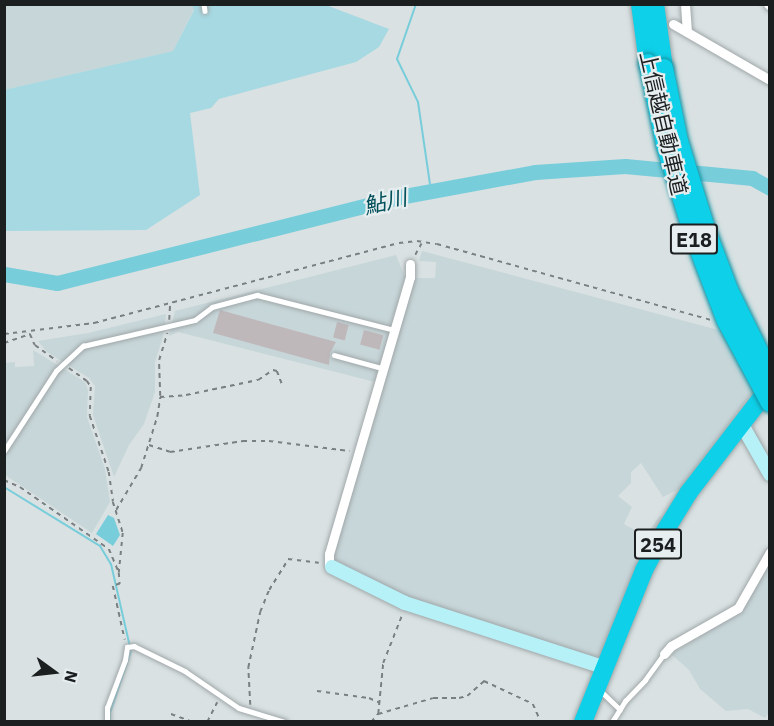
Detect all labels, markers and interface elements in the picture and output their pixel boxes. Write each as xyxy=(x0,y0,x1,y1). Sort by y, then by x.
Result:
street label: 上信越自動車道 xyxy=(635,49,693,197)
water label: 鮎川 xyxy=(361,183,409,219)
road number: E18 xyxy=(668,222,720,256)
road number: 254 xyxy=(634,527,682,561)
north arrow xyxy=(24,642,84,702)
text: N xyxy=(60,668,83,685)

